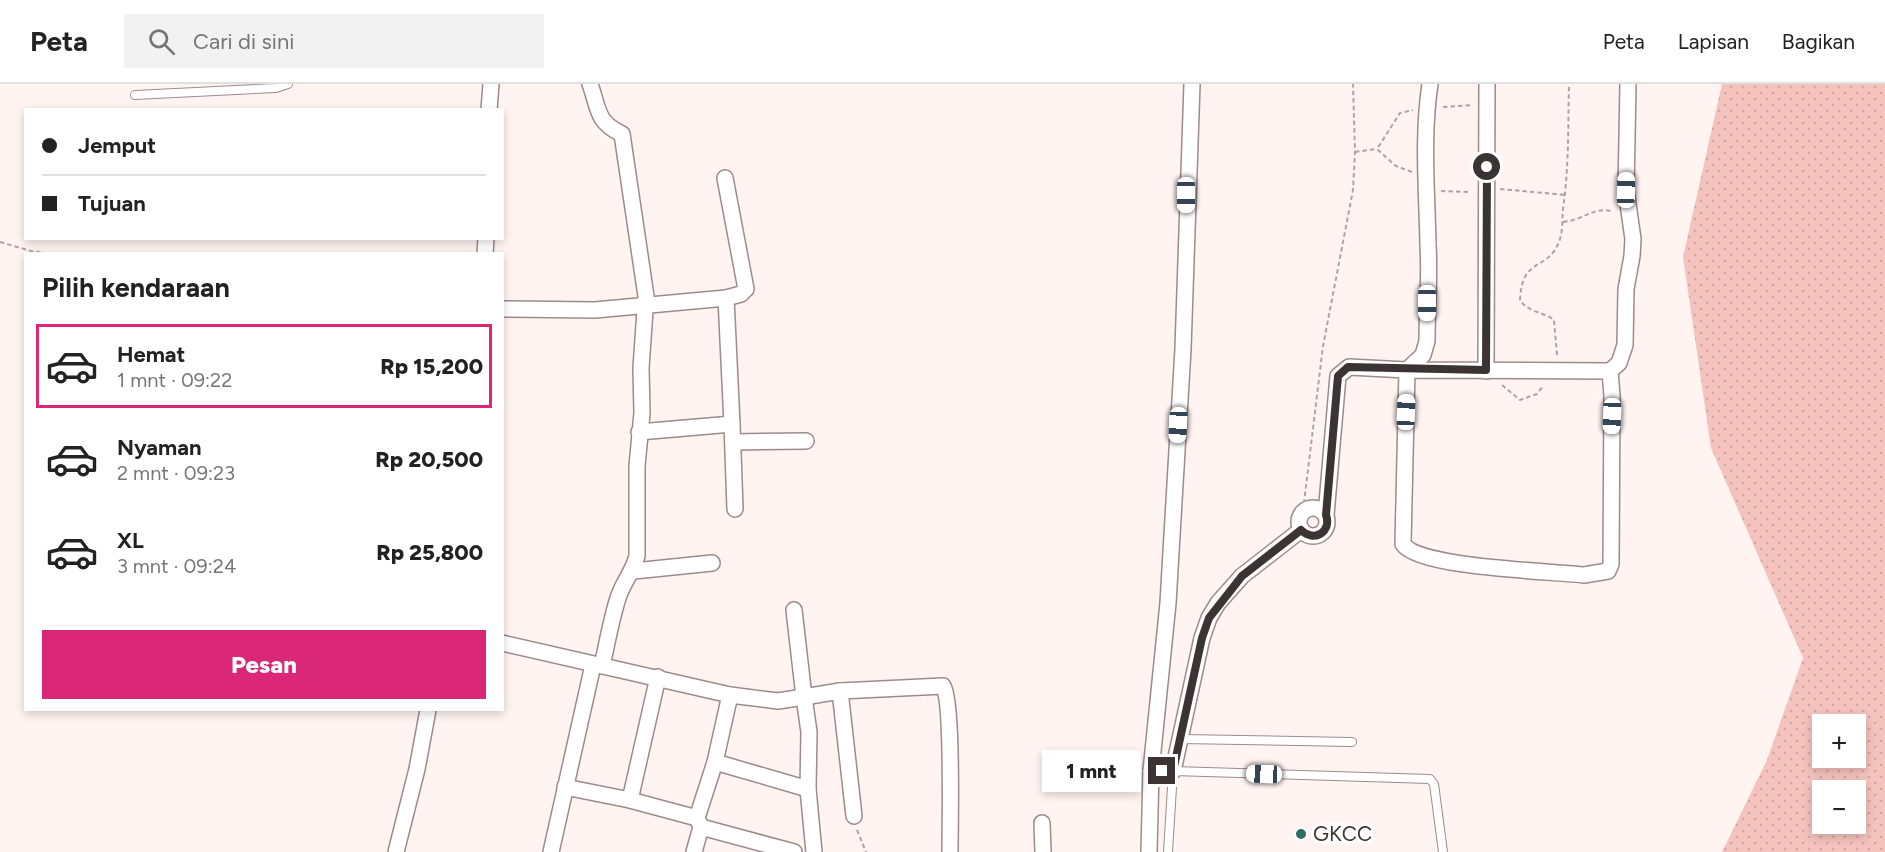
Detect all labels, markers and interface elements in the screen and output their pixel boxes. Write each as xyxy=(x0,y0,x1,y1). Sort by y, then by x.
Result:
search box xyxy=(124,14,544,68)
text: Peta xyxy=(30,24,88,58)
icon: search xyxy=(145,25,178,58)
text: Cari di sini xyxy=(193,28,294,55)
text: Peta xyxy=(1603,29,1645,54)
text: Lapisan xyxy=(1678,29,1749,54)
text: Bagikan xyxy=(1782,29,1855,54)
text: Jemput xyxy=(78,132,156,159)
route start xyxy=(1473,153,1500,180)
car xyxy=(1617,172,1635,208)
car xyxy=(1177,177,1195,213)
text: Tujuan xyxy=(78,190,146,217)
text: Pilih kendaraan xyxy=(42,271,230,304)
car xyxy=(1418,285,1436,321)
icon: car xyxy=(45,339,99,393)
text: Hemat xyxy=(117,341,185,368)
text: Rp 15,200 xyxy=(380,353,483,380)
text: 1 mnt · 09:22 xyxy=(117,368,232,392)
car xyxy=(1396,394,1416,430)
car xyxy=(1602,398,1622,434)
car xyxy=(1168,407,1188,443)
icon: car xyxy=(45,432,99,486)
text: Nyaman xyxy=(117,434,201,461)
text: Rp 20,500 xyxy=(375,446,483,473)
text: 2 mnt · 09:23 xyxy=(117,461,235,485)
icon: car xyxy=(45,525,99,579)
text: XL xyxy=(117,527,144,554)
text: Rp 25,800 xyxy=(376,539,483,566)
text: 3 mnt · 09:24 xyxy=(117,554,236,578)
button: Pesan xyxy=(42,630,486,699)
map controls xyxy=(1812,714,1866,834)
button: + xyxy=(1812,714,1866,768)
callout: 1 mnt xyxy=(1042,750,1141,792)
route end xyxy=(1148,757,1175,784)
text: 1 mnt xyxy=(1066,759,1117,783)
car xyxy=(1246,764,1282,784)
button: − xyxy=(1812,780,1866,834)
place label: GKCC xyxy=(1313,821,1372,846)
marker: GKCC xyxy=(1294,827,1308,841)

